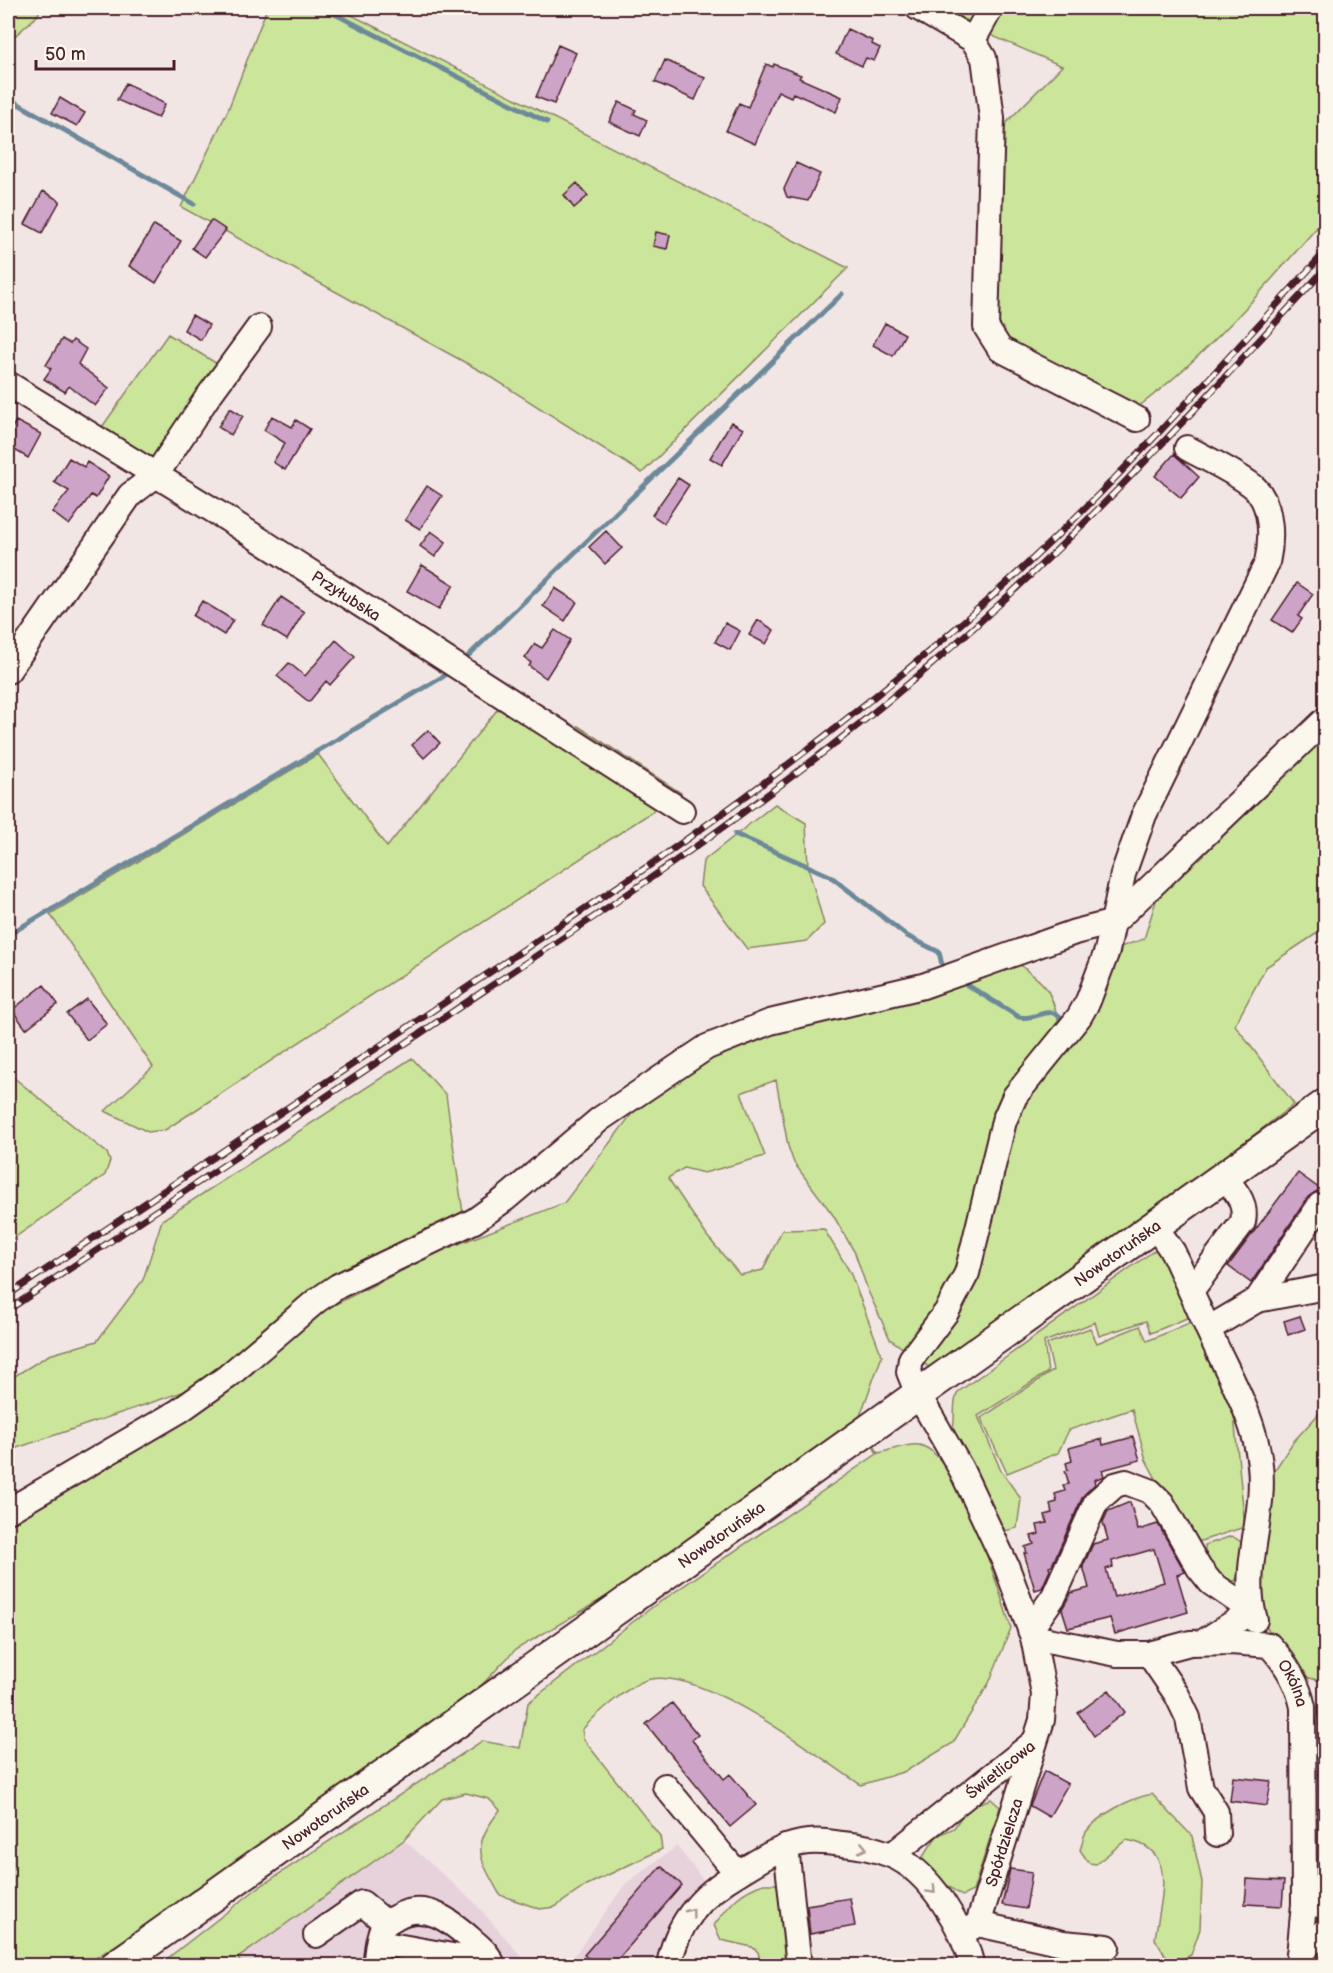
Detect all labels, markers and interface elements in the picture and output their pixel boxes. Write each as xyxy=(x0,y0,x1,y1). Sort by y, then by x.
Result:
scale bar xyxy=(36,33,174,71)
text: 50 m xyxy=(45,44,86,65)
street label: Przyłubska xyxy=(307,567,384,626)
street label: Nowotoruńska xyxy=(1071,1217,1165,1291)
street label: Nowotoruńska xyxy=(675,1498,769,1573)
street label: Okólna xyxy=(1273,1656,1311,1709)
street label: Świetlicowa xyxy=(961,1737,1039,1804)
street label: Nowotoruńska xyxy=(279,1780,373,1855)
street label: Spółdzielcza xyxy=(982,1796,1028,1889)
one-way arrow xyxy=(858,1840,868,1853)
one-way arrow xyxy=(925,1883,936,1893)
one-way arrow xyxy=(684,1908,695,1919)

